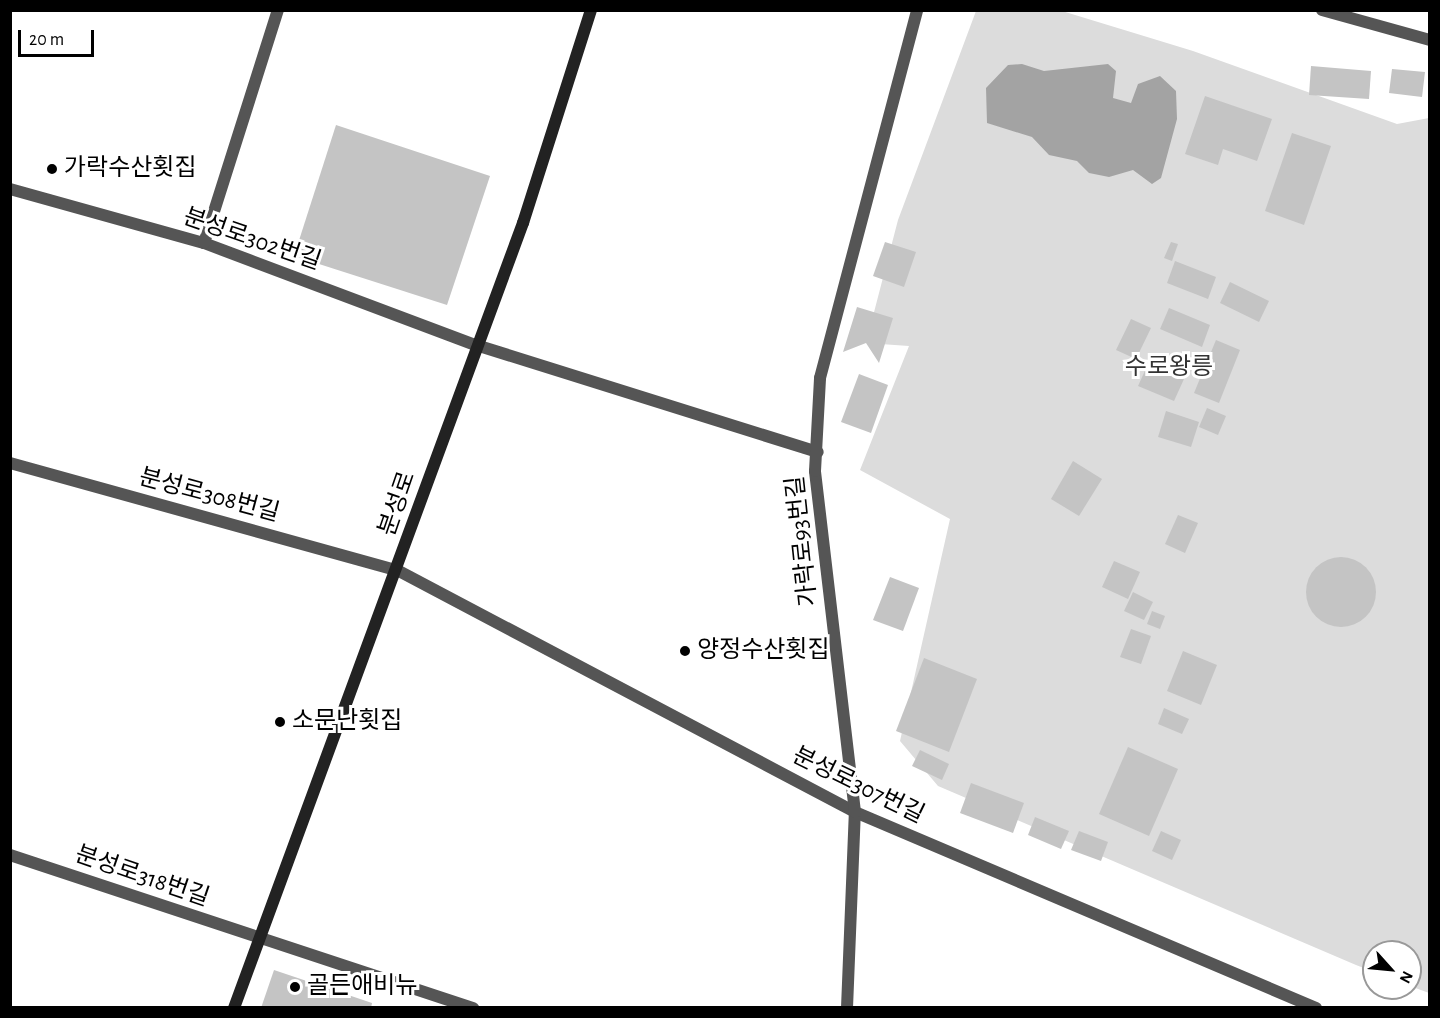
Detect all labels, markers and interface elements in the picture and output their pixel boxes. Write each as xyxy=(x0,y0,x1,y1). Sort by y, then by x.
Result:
scale bar xyxy=(21,18,98,56)
text: 20 m xyxy=(29,31,64,49)
place label: 가락수산횟집 xyxy=(64,155,196,183)
marker: 가락수산횟집 xyxy=(45,162,59,176)
street label: 분성로302번길 xyxy=(179,203,325,277)
park label: 수로왕릉 xyxy=(1125,354,1213,382)
street label: 분성로308번길 xyxy=(136,463,282,529)
street label: 분성로 xyxy=(374,468,422,540)
street label: 가락로93번길 xyxy=(782,474,824,608)
place label: 양정수산횟집 xyxy=(697,637,829,665)
marker: 양정수산횟집 xyxy=(678,644,692,658)
place label: 소문난횟집 xyxy=(292,708,402,736)
marker: 소문난횟집 xyxy=(273,715,287,729)
street label: 분성로307번길 xyxy=(787,742,929,830)
street label: 분성로318번길 xyxy=(71,841,213,913)
north arrow xyxy=(1362,940,1422,1000)
text: N xyxy=(1397,969,1416,986)
place label: 골든애비뉴 xyxy=(307,973,417,1001)
marker: 골든애비뉴 xyxy=(288,980,302,994)

